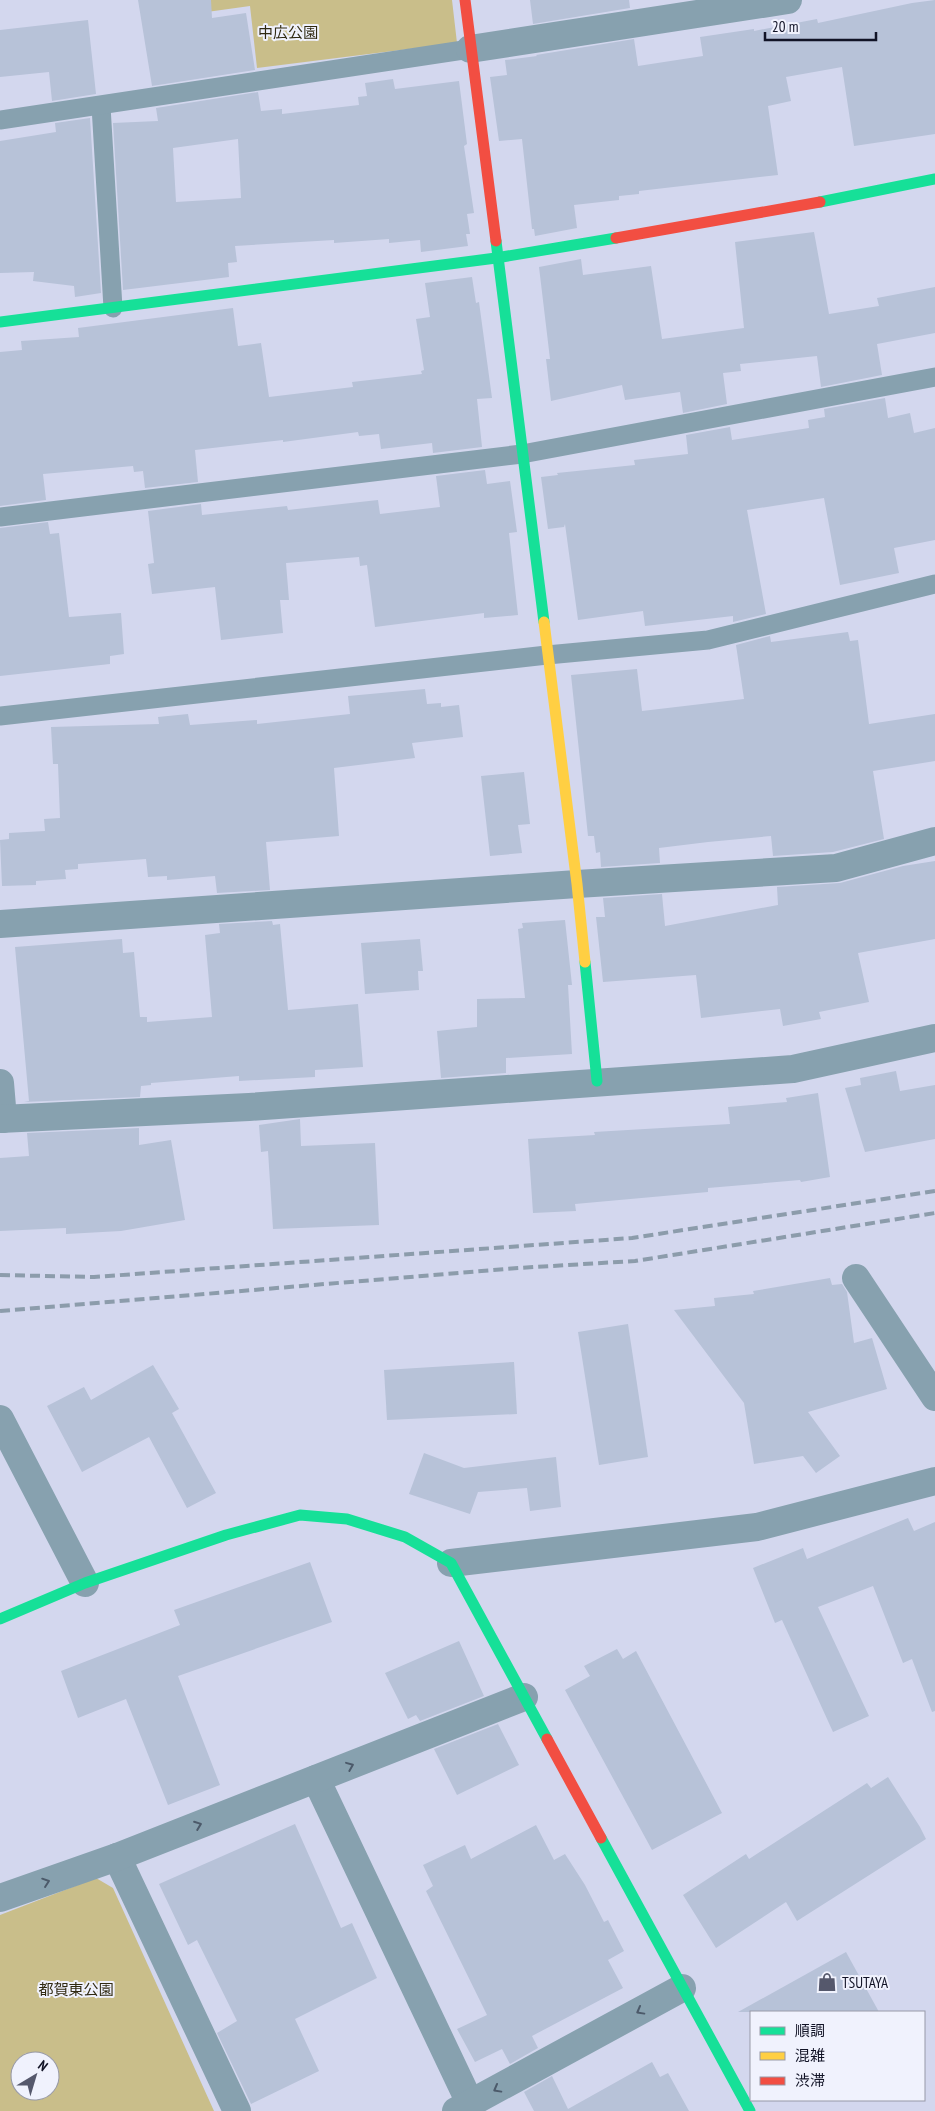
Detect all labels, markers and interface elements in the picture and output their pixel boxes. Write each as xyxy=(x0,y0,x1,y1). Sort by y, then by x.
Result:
scale bar xyxy=(765,10,876,42)
text: 20 m xyxy=(772,17,798,36)
park label: 中広公園 xyxy=(258,23,318,42)
one-way arrow xyxy=(345,1762,353,1772)
one-way arrow xyxy=(193,1821,202,1832)
one-way arrow xyxy=(41,1878,50,1888)
shop icon: TSUTAYA xyxy=(816,1971,838,1993)
place label: TSUTAYA xyxy=(842,1973,889,1992)
park label: 都賀東公園 xyxy=(38,1980,114,1999)
one-way arrow xyxy=(636,2005,645,2015)
legend xyxy=(750,2011,925,2101)
text: 順調 xyxy=(795,2021,825,2040)
text: 混雑 xyxy=(795,2046,825,2065)
north arrow xyxy=(10,2051,60,2101)
text: N xyxy=(34,2056,52,2075)
text: 渋滞 xyxy=(795,2071,825,2090)
one-way arrow xyxy=(493,2083,502,2093)

